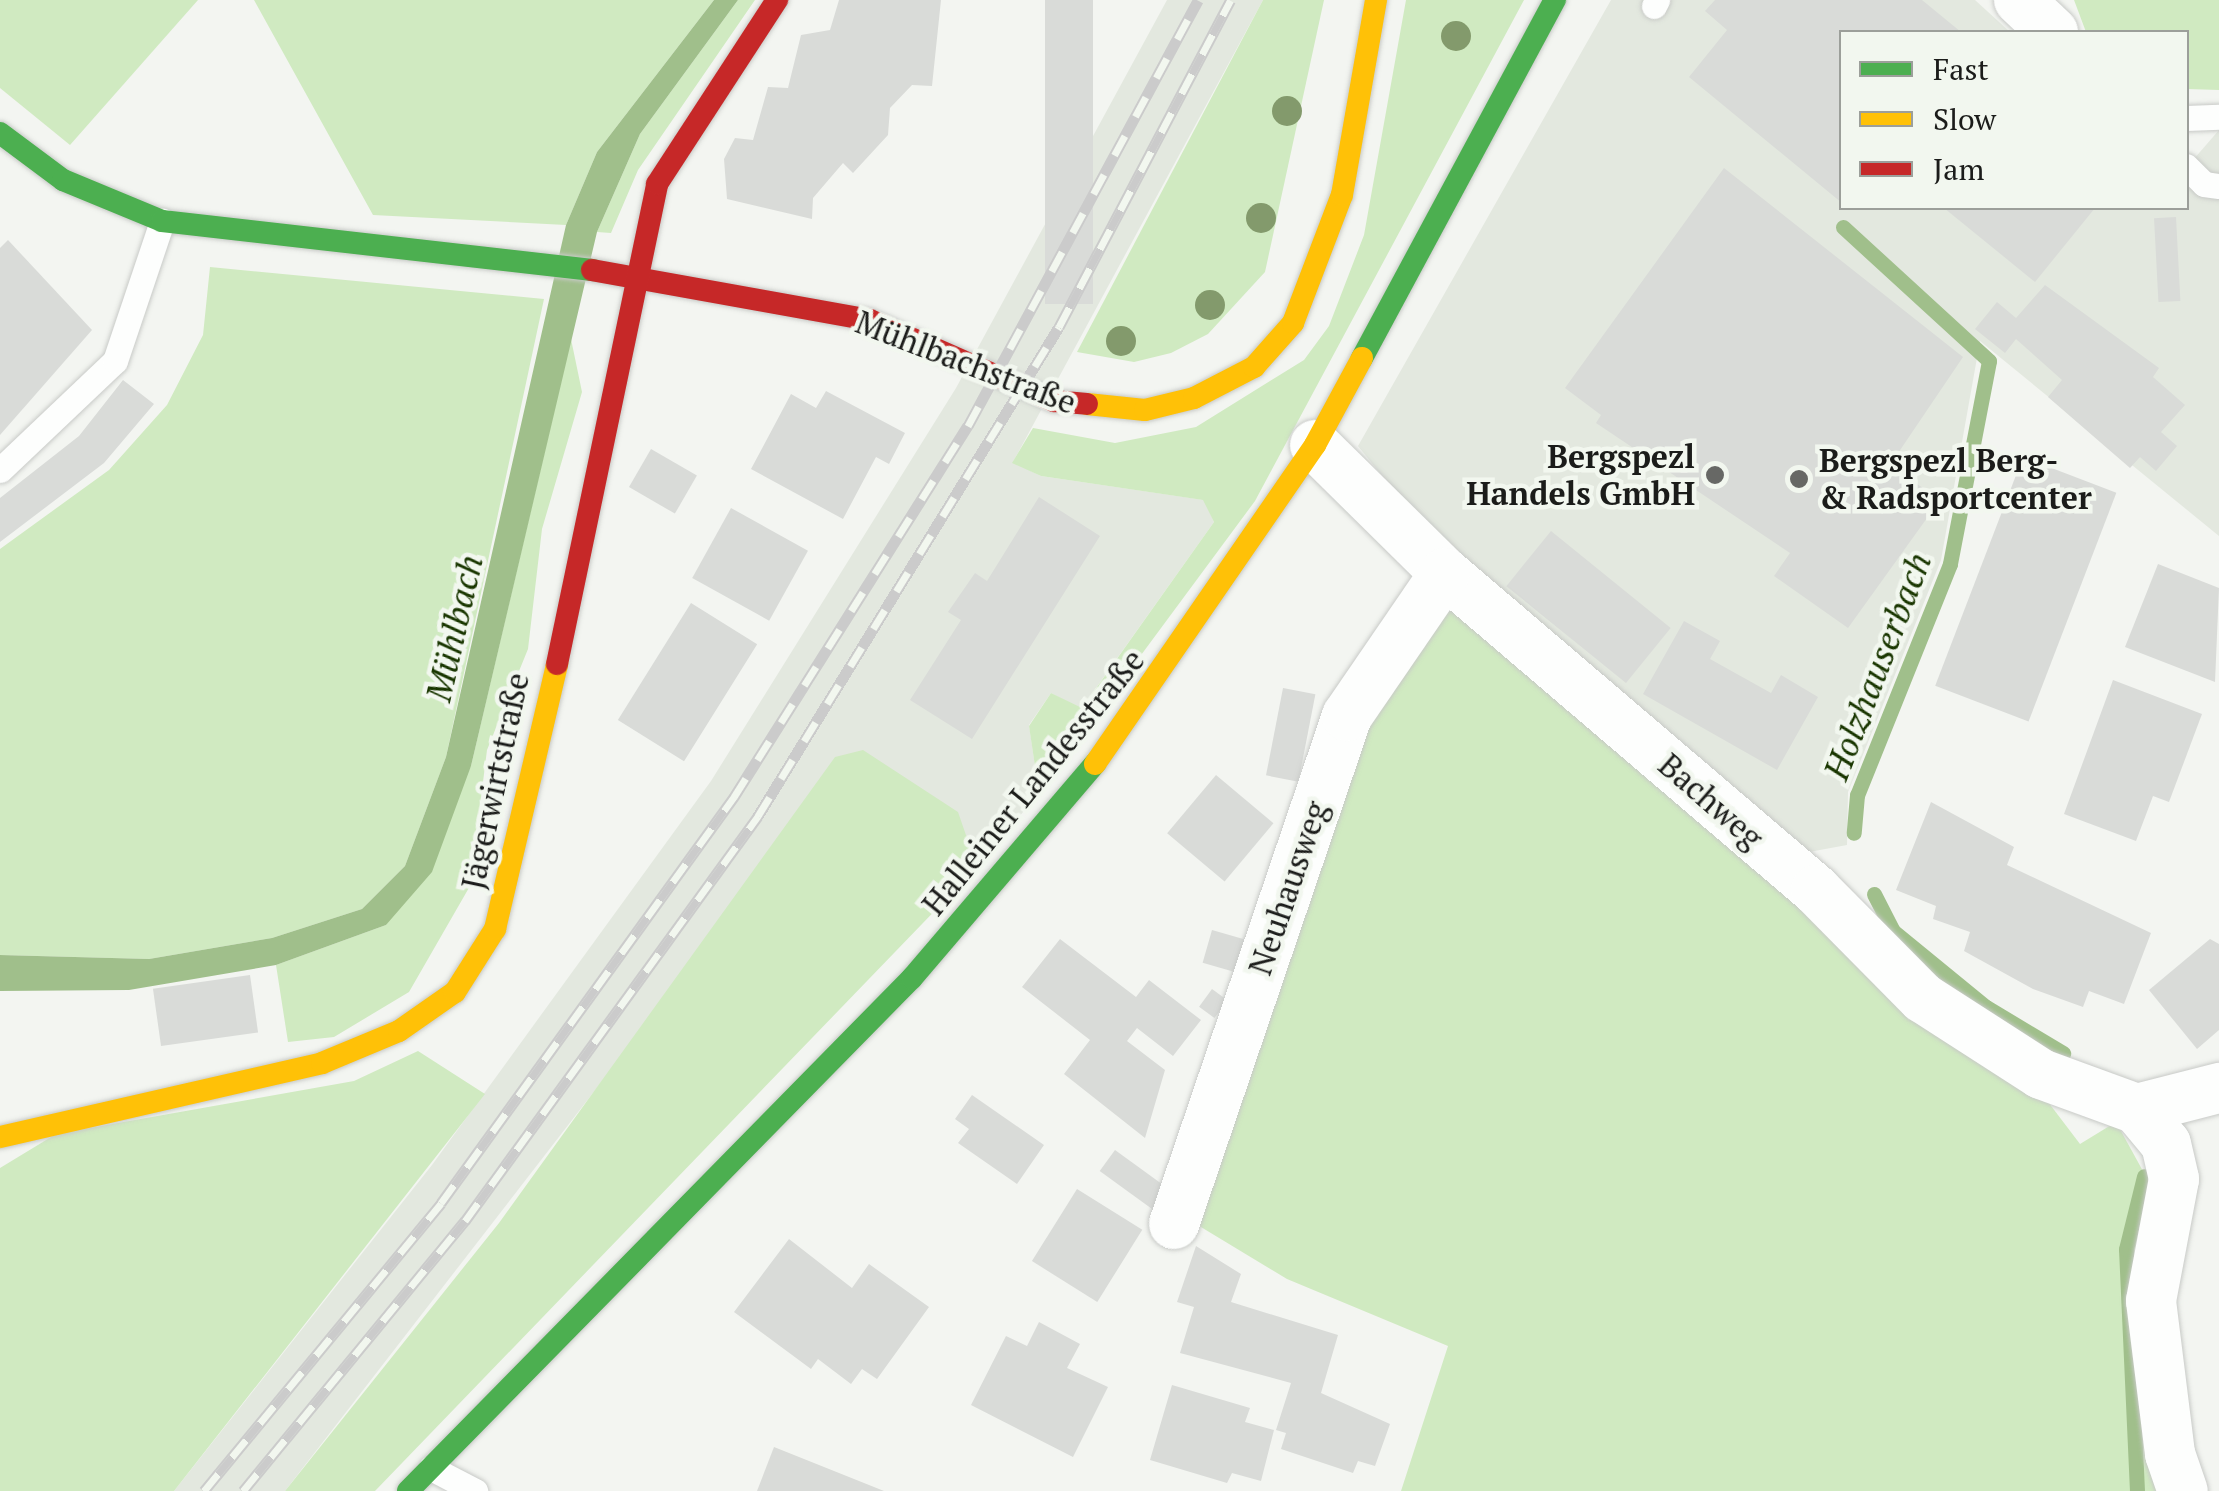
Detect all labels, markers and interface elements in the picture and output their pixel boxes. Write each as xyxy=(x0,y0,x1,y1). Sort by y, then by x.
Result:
legend xyxy=(1839,30,2189,210)
text: Fast xyxy=(1933,49,1989,89)
text: Slow xyxy=(1933,99,1996,139)
text: Jam xyxy=(1933,149,1984,189)
street label: Mühlbachstraße xyxy=(851,302,1081,422)
place label: Bergspezl Handels GmbH xyxy=(1466,438,1695,513)
place label: Bergspezl Berg- & Radsportcenter xyxy=(1819,442,2092,517)
marker: Bergspezl Handels GmbH xyxy=(1704,464,1726,486)
marker: Bergspezl Berg- & Radsportcenter xyxy=(1788,468,1810,490)
water label: Holzhauserbach xyxy=(1814,547,1940,785)
water label: Mühlbach xyxy=(417,551,491,705)
street label: Halleiner Landesstraße xyxy=(914,641,1152,923)
street label: Jägerwirtstraße xyxy=(453,669,537,893)
street label: Bachweg xyxy=(1651,745,1771,857)
street label: Neuhausweg xyxy=(1240,796,1336,980)

